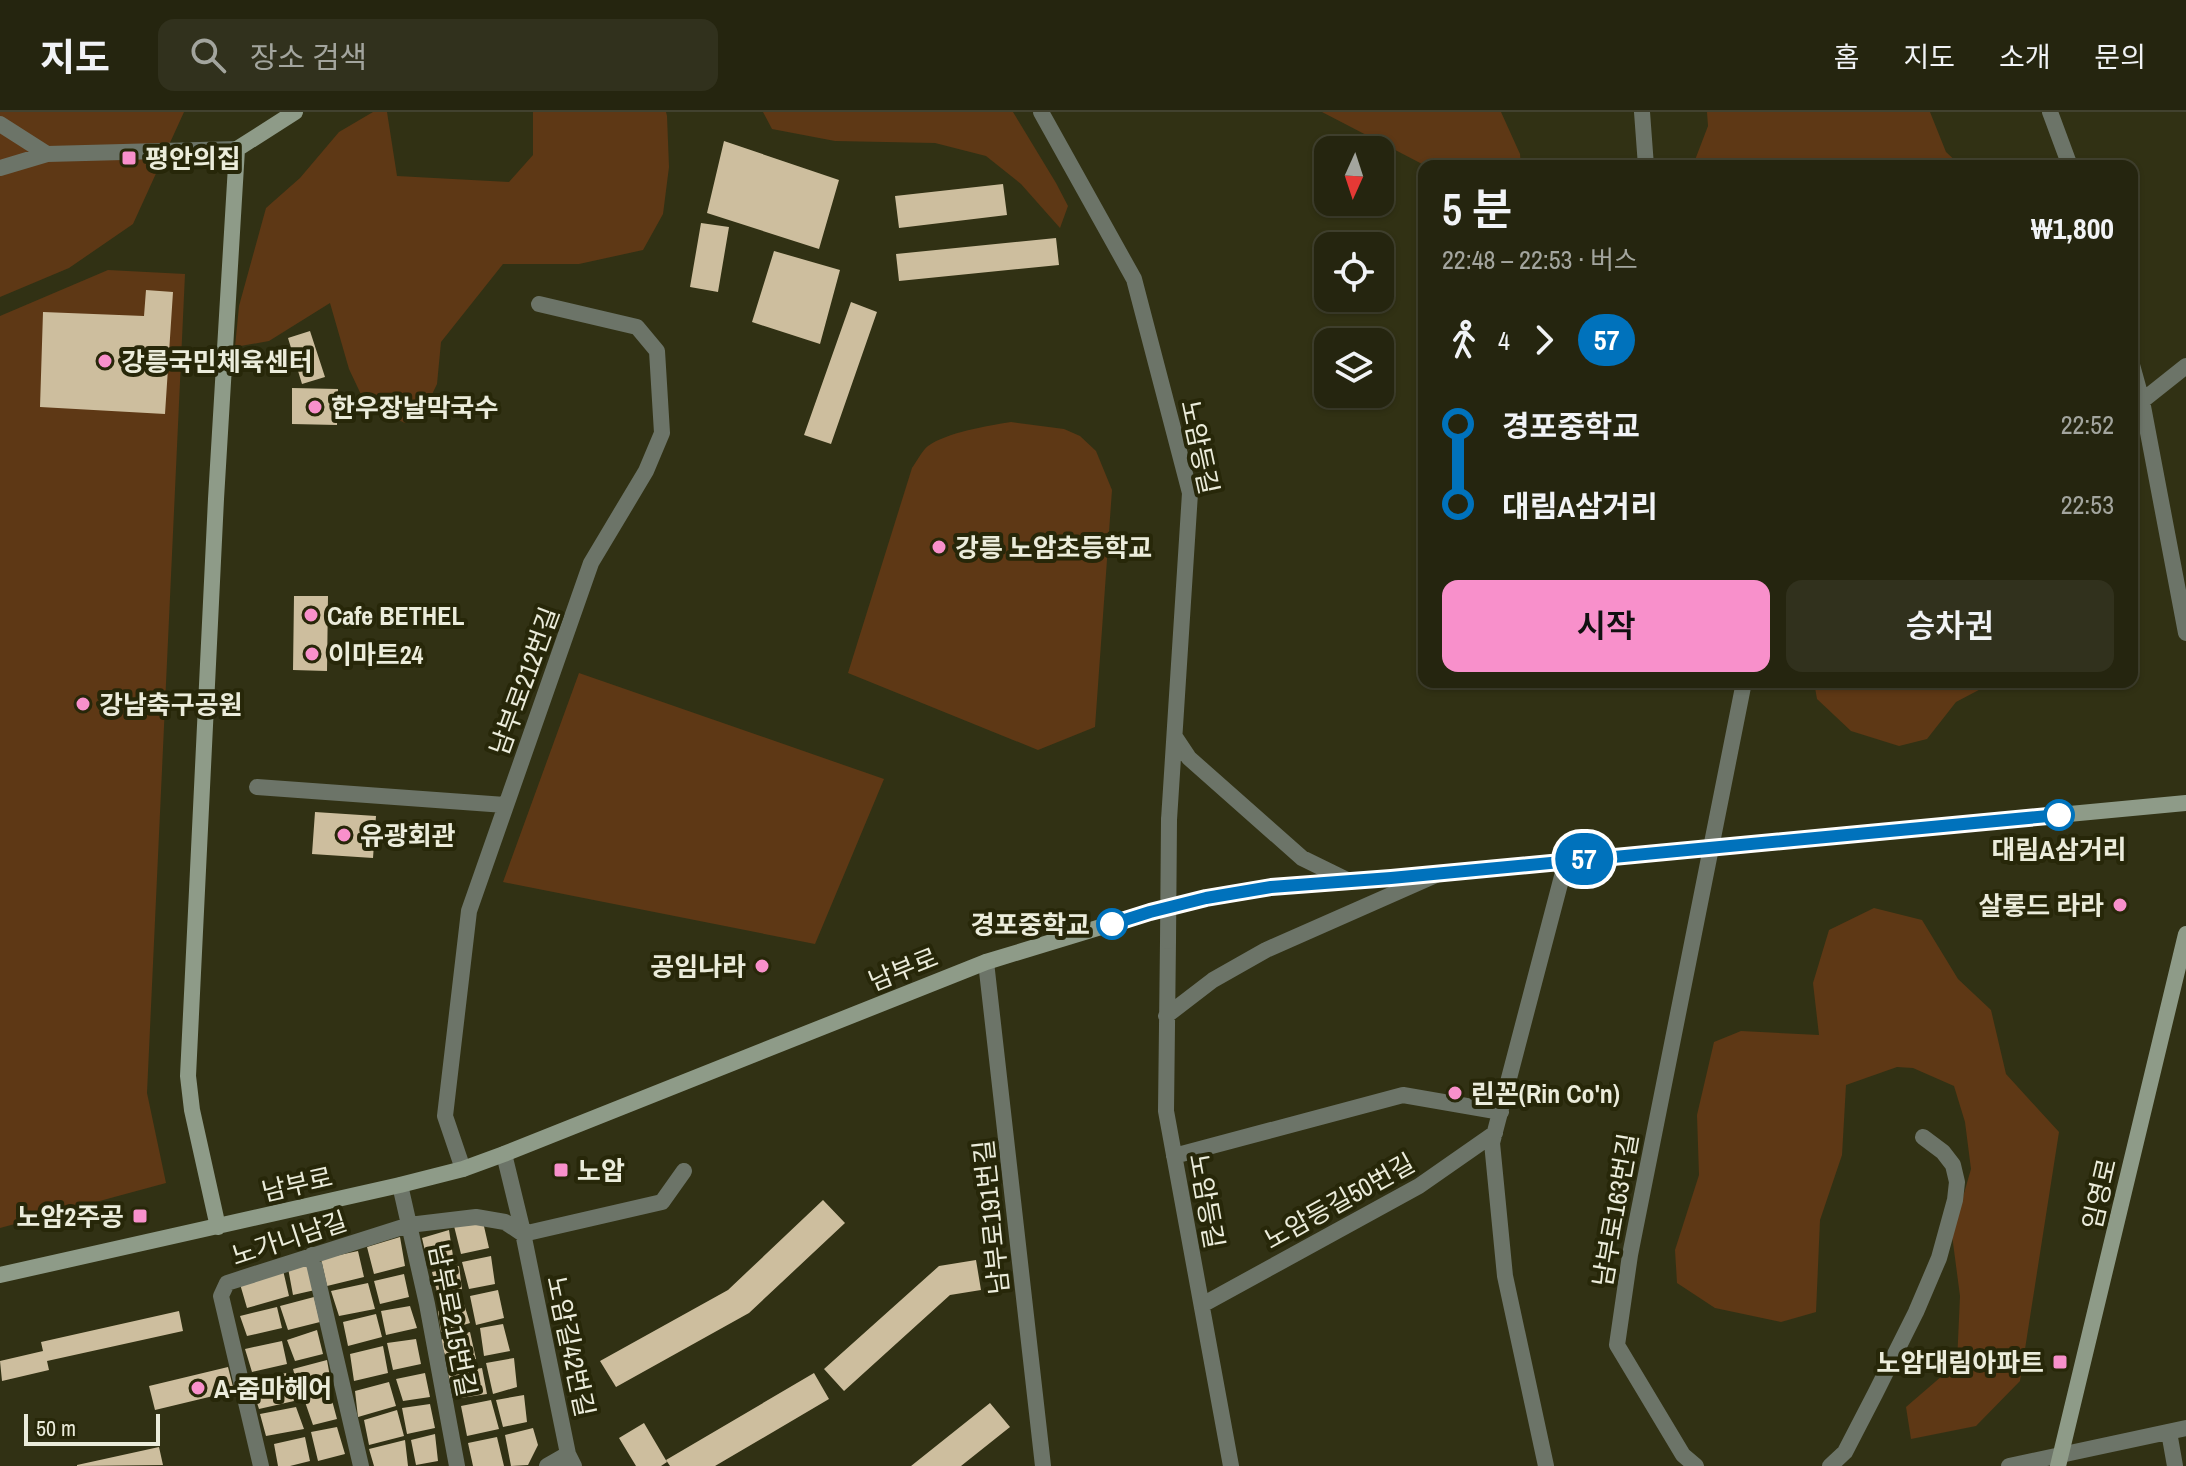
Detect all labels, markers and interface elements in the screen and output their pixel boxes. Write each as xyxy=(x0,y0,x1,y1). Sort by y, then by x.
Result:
search box xyxy=(158,19,718,91)
text: 지도 xyxy=(40,32,110,83)
icon: search xyxy=(186,33,230,77)
text: 장소 검색 xyxy=(250,37,367,77)
text: 홈 xyxy=(1834,38,1859,76)
text: 지도 xyxy=(1903,38,1955,76)
text: 소개 xyxy=(1999,38,2050,76)
text: 문의 xyxy=(2094,38,2146,76)
north arrow xyxy=(1314,136,1394,216)
map controls xyxy=(1314,136,1394,408)
place label: 평안의집 xyxy=(145,141,241,176)
marker: 평안의집 xyxy=(120,149,138,167)
text: 5 분 xyxy=(1442,179,1513,239)
text: ₩1,800 xyxy=(2031,208,2114,248)
button: locate xyxy=(1314,232,1394,312)
text: 22:48 – 22:53 · 버스 xyxy=(1442,242,1638,277)
icon: walk xyxy=(1442,318,1486,362)
icon: forward xyxy=(1522,318,1566,362)
text: 57 xyxy=(1594,321,1619,359)
text: 4 xyxy=(1498,323,1510,358)
button: layers xyxy=(1314,328,1394,408)
place label: 강릉국민체육센터 xyxy=(121,344,312,379)
marker: 강릉국민체육센터 xyxy=(96,352,114,370)
place label: 한우장날막국수 xyxy=(331,390,498,425)
street label: 노암등길 xyxy=(1173,397,1227,497)
marker: 한우장날막국수 xyxy=(306,398,324,416)
text: 경포중학교 xyxy=(1502,406,1640,446)
text: 22:52 xyxy=(2061,407,2114,442)
text: 대림A삼거리 xyxy=(1502,486,1658,526)
text: 22:53 xyxy=(2061,487,2114,522)
place label: 강릉 노암초등학교 xyxy=(955,530,1152,565)
marker: 강릉 노암초등학교 xyxy=(930,538,948,556)
button: 시작 xyxy=(1442,580,1770,672)
button: 승차권 xyxy=(1786,580,2114,672)
place label: Cafe BETHEL xyxy=(327,598,464,633)
street label: 남부로212번길 xyxy=(481,602,567,760)
marker: Cafe BETHEL xyxy=(302,606,320,624)
place label: 이마트24 xyxy=(328,637,424,672)
marker: 이마트24 xyxy=(303,645,321,663)
place label: 강남축구공원 xyxy=(99,687,243,722)
marker: 강남축구공원 xyxy=(74,695,92,713)
marker: 대림A삼거리 xyxy=(2044,800,2074,830)
place label: 유광회관 xyxy=(360,818,456,853)
marker: 유광회관 xyxy=(335,826,353,844)
place label: 대림A삼거리 xyxy=(1992,832,2127,867)
line badge: 57 xyxy=(1548,833,1620,885)
text: 57 xyxy=(1571,840,1597,878)
place label: 살롱드 라라 xyxy=(1978,888,2104,923)
marker: 살롱드 라라 xyxy=(2111,896,2129,914)
place label: 경포중학교 xyxy=(970,907,1090,942)
marker: 경포중학교 xyxy=(1097,909,1127,939)
street label: 남부로 xyxy=(863,939,943,999)
place label: 공임나라 xyxy=(650,949,746,984)
marker: 공임나라 xyxy=(753,957,771,975)
place label: 린꼰(Rin Co'n) xyxy=(1471,1076,1620,1111)
marker: 린꼰(Rin Co'n) xyxy=(1446,1084,1464,1102)
street label: 남부로163번길 xyxy=(1584,1131,1646,1289)
street label: 남부로191번길 xyxy=(965,1138,1017,1296)
street label: 노암등길50번길 xyxy=(1257,1145,1421,1257)
street label: 노암등길 xyxy=(1181,1151,1233,1251)
place label: 노암 xyxy=(577,1153,625,1188)
street label: 임영로 xyxy=(2074,1155,2124,1233)
street label: 남부로 xyxy=(258,1159,336,1209)
marker: 노암 xyxy=(552,1161,570,1179)
place label: 노암2주공 xyxy=(16,1199,124,1234)
street label: 노가니남길 xyxy=(227,1203,351,1273)
marker: 노암2주공 xyxy=(131,1207,149,1225)
street label: 남부로215번길 xyxy=(421,1241,485,1399)
street label: 노암길42번길 xyxy=(539,1272,603,1420)
place label: 노암대림아파트 xyxy=(1877,1345,2044,1380)
marker: 노암대림아파트 xyxy=(2051,1353,2069,1371)
place label: A-줌마헤어 xyxy=(214,1371,332,1406)
marker: A-줌마헤어 xyxy=(189,1379,207,1397)
scale bar xyxy=(24,1410,160,1446)
text: 50 m xyxy=(36,1413,76,1443)

